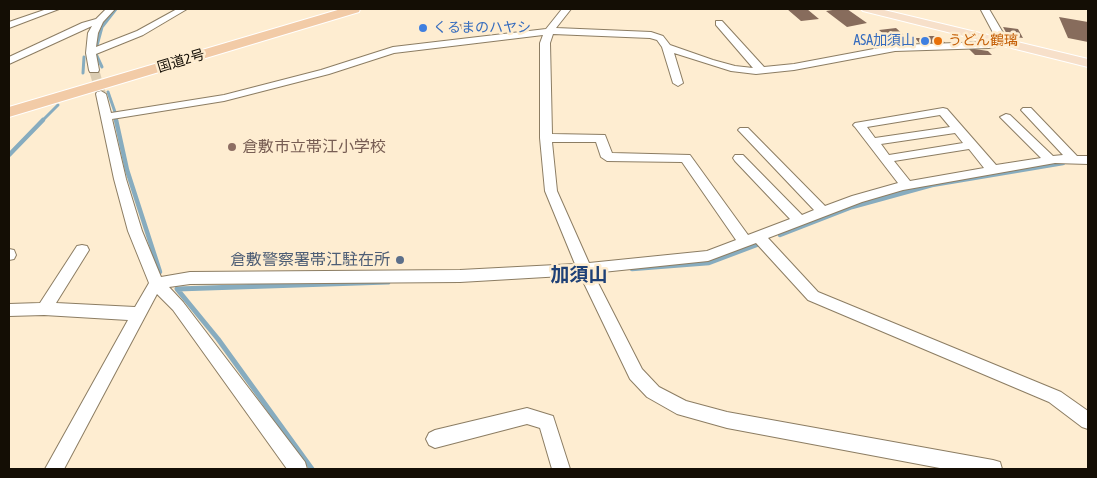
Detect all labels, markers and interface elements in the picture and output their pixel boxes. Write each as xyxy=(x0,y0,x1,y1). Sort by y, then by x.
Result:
place label: くるまのハヤシ xyxy=(433,20,531,36)
marker: くるまのハヤシ xyxy=(417,22,429,34)
place label: ASA加須山 xyxy=(853,33,915,49)
place label: うどん鶴璃 xyxy=(948,33,1018,49)
marker: ASA加須山 xyxy=(919,35,931,47)
marker: うどん鶴璃 xyxy=(932,35,944,47)
street label: 国道2号 xyxy=(155,46,207,76)
place label: 倉敷市立帯江小学校 xyxy=(242,137,386,157)
marker: 倉敷市立帯江小学校 xyxy=(226,141,238,153)
place label: 倉敷警察署帯江駐在所 xyxy=(230,250,390,270)
marker: 倉敷警察署帯江駐在所 xyxy=(394,254,406,266)
district label: 加須山 xyxy=(551,264,607,286)

